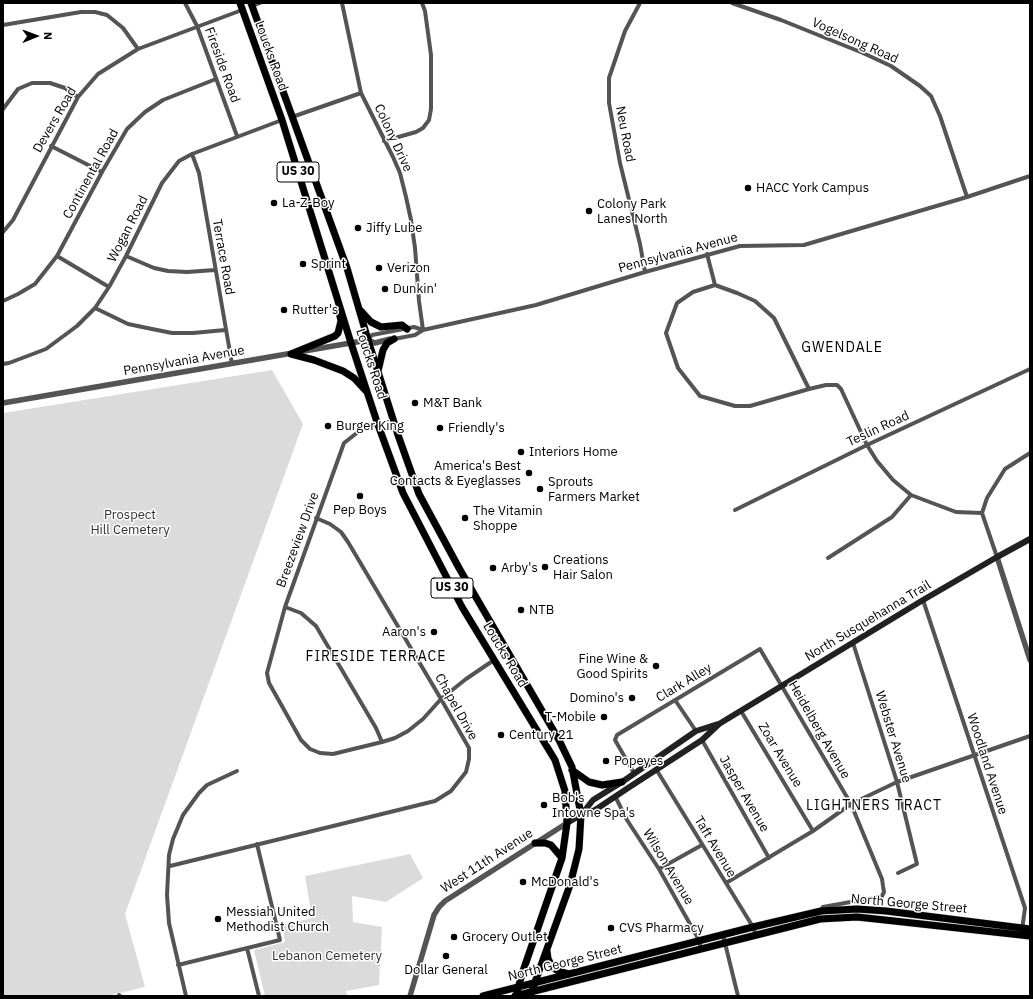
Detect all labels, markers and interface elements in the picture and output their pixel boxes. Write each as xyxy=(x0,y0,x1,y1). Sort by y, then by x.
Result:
street label: Vogelsong Road xyxy=(809,15,901,67)
north arrow xyxy=(16,16,56,56)
street label: Loucks Road xyxy=(251,19,291,93)
street label: Fireside Road xyxy=(201,25,243,105)
text: N xyxy=(41,32,55,40)
street label: Devers Road xyxy=(30,84,80,156)
street label: Colony Drive xyxy=(370,102,416,174)
street label: Neu Road xyxy=(612,105,638,163)
street label: Continental Road xyxy=(60,126,122,222)
road number: US 30 xyxy=(277,162,319,182)
place label: HACC York Campus xyxy=(756,180,869,196)
marker: HACC York Campus xyxy=(743,183,753,193)
street label: Wogan Road xyxy=(105,193,151,265)
place label: La-Z-Boy xyxy=(282,195,334,211)
place label: Colony Park Lanes North xyxy=(597,196,668,227)
marker: La-Z-Boy xyxy=(269,198,279,208)
marker: Colony Park Lanes North xyxy=(584,206,594,216)
street label: Terrace Road xyxy=(209,218,237,296)
place label: Jiffy Lube xyxy=(366,220,422,236)
marker: Jiffy Lube xyxy=(353,223,363,233)
street label: Pennsylvania Avenue xyxy=(617,230,739,276)
place label: Sprint xyxy=(311,256,346,272)
marker: Sprint xyxy=(298,259,308,269)
place label: Verizon xyxy=(387,260,430,276)
marker: Verizon xyxy=(374,263,384,273)
place label: Dunkin' xyxy=(393,281,437,297)
marker: Dunkin' xyxy=(380,284,390,294)
place label: Rutter's xyxy=(292,302,338,318)
marker: Rutter's xyxy=(279,305,289,315)
street label: Loucks Road xyxy=(352,327,390,401)
district label: GWENDALE xyxy=(801,340,883,356)
street label: Pennsylvania Avenue xyxy=(122,343,246,379)
place label: M&T Bank xyxy=(423,395,482,411)
marker: M&T Bank xyxy=(410,398,420,408)
street label: Teslin Road xyxy=(844,408,912,450)
place label: Burger King xyxy=(336,418,404,434)
place label: Friendly's xyxy=(448,420,505,436)
marker: Burger King xyxy=(323,421,333,431)
marker: Friendly's xyxy=(435,423,445,433)
place label: Interiors Home xyxy=(529,444,618,460)
marker: Interiors Home xyxy=(516,447,526,457)
place label: America's Best Contacts & Eyeglasses xyxy=(390,458,521,489)
marker: America's Best Contacts & Eyeglasses xyxy=(524,468,534,478)
place label: Sprouts Farmers Market xyxy=(548,474,640,505)
marker: Sprouts Farmers Market xyxy=(535,484,545,494)
street label: Breezeview Drive xyxy=(274,490,322,590)
marker: Pep Boys xyxy=(355,491,365,501)
place label: Pep Boys xyxy=(333,502,387,518)
place label: The Vitamin Shoppe xyxy=(473,503,543,534)
park label: Prospect Hill Cemetery xyxy=(90,507,170,538)
marker: The Vitamin Shoppe xyxy=(460,513,470,523)
place label: Creations Hair Salon xyxy=(553,552,613,583)
place label: Arby's xyxy=(501,560,538,576)
marker: Creations Hair Salon xyxy=(540,562,550,572)
marker: Arby's xyxy=(488,563,498,573)
street label: North Susquehanna Trail xyxy=(802,577,934,665)
road number: US 30 xyxy=(431,578,473,598)
place label: NTB xyxy=(529,602,554,618)
marker: NTB xyxy=(516,605,526,615)
street label: Loucks Road xyxy=(479,619,531,691)
place label: Aaron's xyxy=(382,624,426,640)
marker: Aaron's xyxy=(429,627,439,637)
district label: FIRESIDE TERRACE xyxy=(306,649,446,665)
place label: Fine Wine & Good Spirits xyxy=(577,651,648,682)
street label: Clark Alley xyxy=(653,660,715,706)
marker: Fine Wine & Good Spirits xyxy=(651,661,661,671)
street label: Chapel Drive xyxy=(431,671,481,743)
street label: Heidelberg Avenue xyxy=(785,678,853,782)
street label: Webster Avenue xyxy=(872,689,914,785)
place label: Domino's xyxy=(570,690,624,706)
marker: Domino's xyxy=(627,693,637,703)
place label: T-Mobile xyxy=(545,709,596,725)
street label: Woodland Avenue xyxy=(963,711,1011,817)
marker: T-Mobile xyxy=(599,712,609,722)
street label: Zoar Avenue xyxy=(755,720,805,790)
place label: Century 21 xyxy=(509,727,574,743)
marker: Century 21 xyxy=(496,730,506,740)
place label: Popeyes xyxy=(614,753,663,769)
street label: Jasper Avenue xyxy=(716,753,772,835)
marker: Popeyes xyxy=(601,756,611,766)
place label: Bob's Intowne Spa's xyxy=(552,790,635,821)
district label: LIGHTNERS TRACT xyxy=(806,798,942,814)
marker: Bob's Intowne Spa's xyxy=(539,800,549,810)
street label: Taft Avenue xyxy=(691,814,739,880)
street label: West 11th Avenue xyxy=(438,825,536,897)
street label: Wilson Avenue xyxy=(639,826,697,908)
place label: McDonald's xyxy=(531,874,599,890)
marker: McDonald's xyxy=(518,877,528,887)
street label: North George Street xyxy=(850,891,968,917)
place label: Messiah United Methodist Church xyxy=(226,904,329,935)
marker: Messiah United Methodist Church xyxy=(213,914,223,924)
place label: CVS Pharmacy xyxy=(619,920,704,936)
marker: CVS Pharmacy xyxy=(606,923,616,933)
place label: Grocery Outlet xyxy=(462,929,547,945)
marker: Grocery Outlet xyxy=(449,932,459,942)
street label: North George Street xyxy=(506,941,624,985)
park label: Lebanon Cemetery xyxy=(272,948,382,964)
marker: Dollar General xyxy=(441,951,451,961)
place label: Dollar General xyxy=(404,962,488,978)

